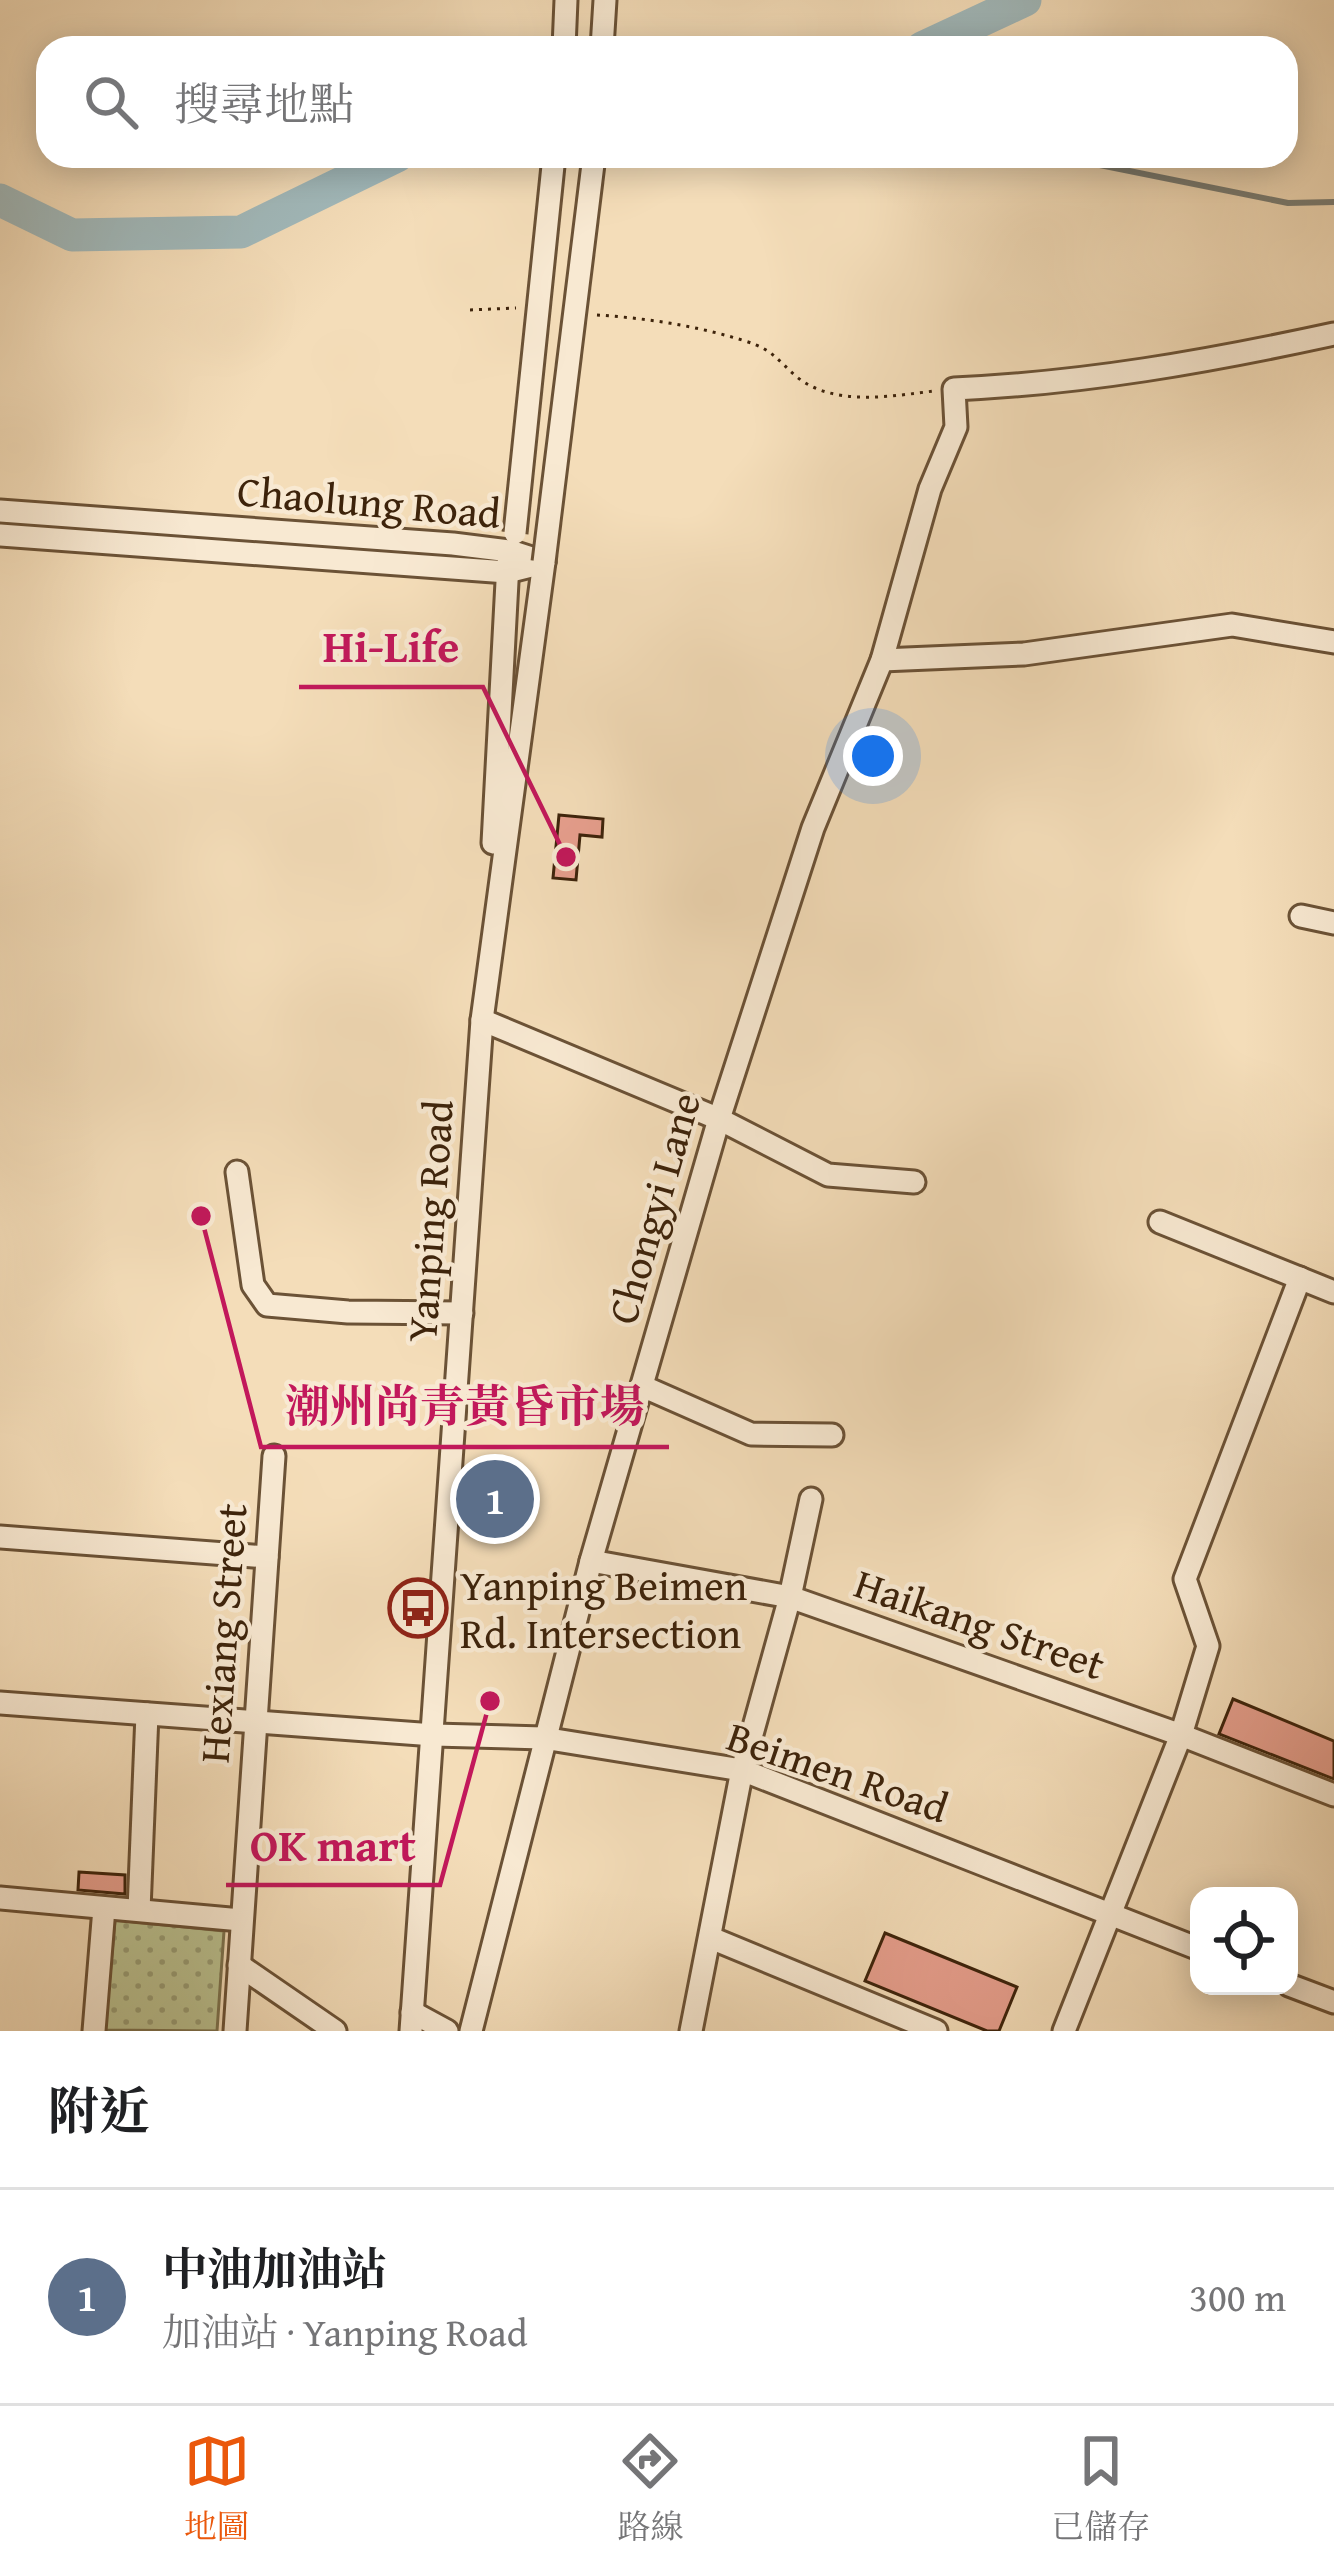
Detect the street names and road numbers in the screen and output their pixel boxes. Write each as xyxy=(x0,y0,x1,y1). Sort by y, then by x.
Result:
street label: Chaolung Road xyxy=(235,459,504,543)
street label: Chongyi Lane xyxy=(591,1085,715,1331)
street label: Yanping Road xyxy=(390,1097,468,1344)
street label: Hexiang Street xyxy=(183,1501,262,1765)
street label: Haikang Street xyxy=(847,1552,1113,1694)
street label: Beimen Road xyxy=(719,1705,957,1837)

